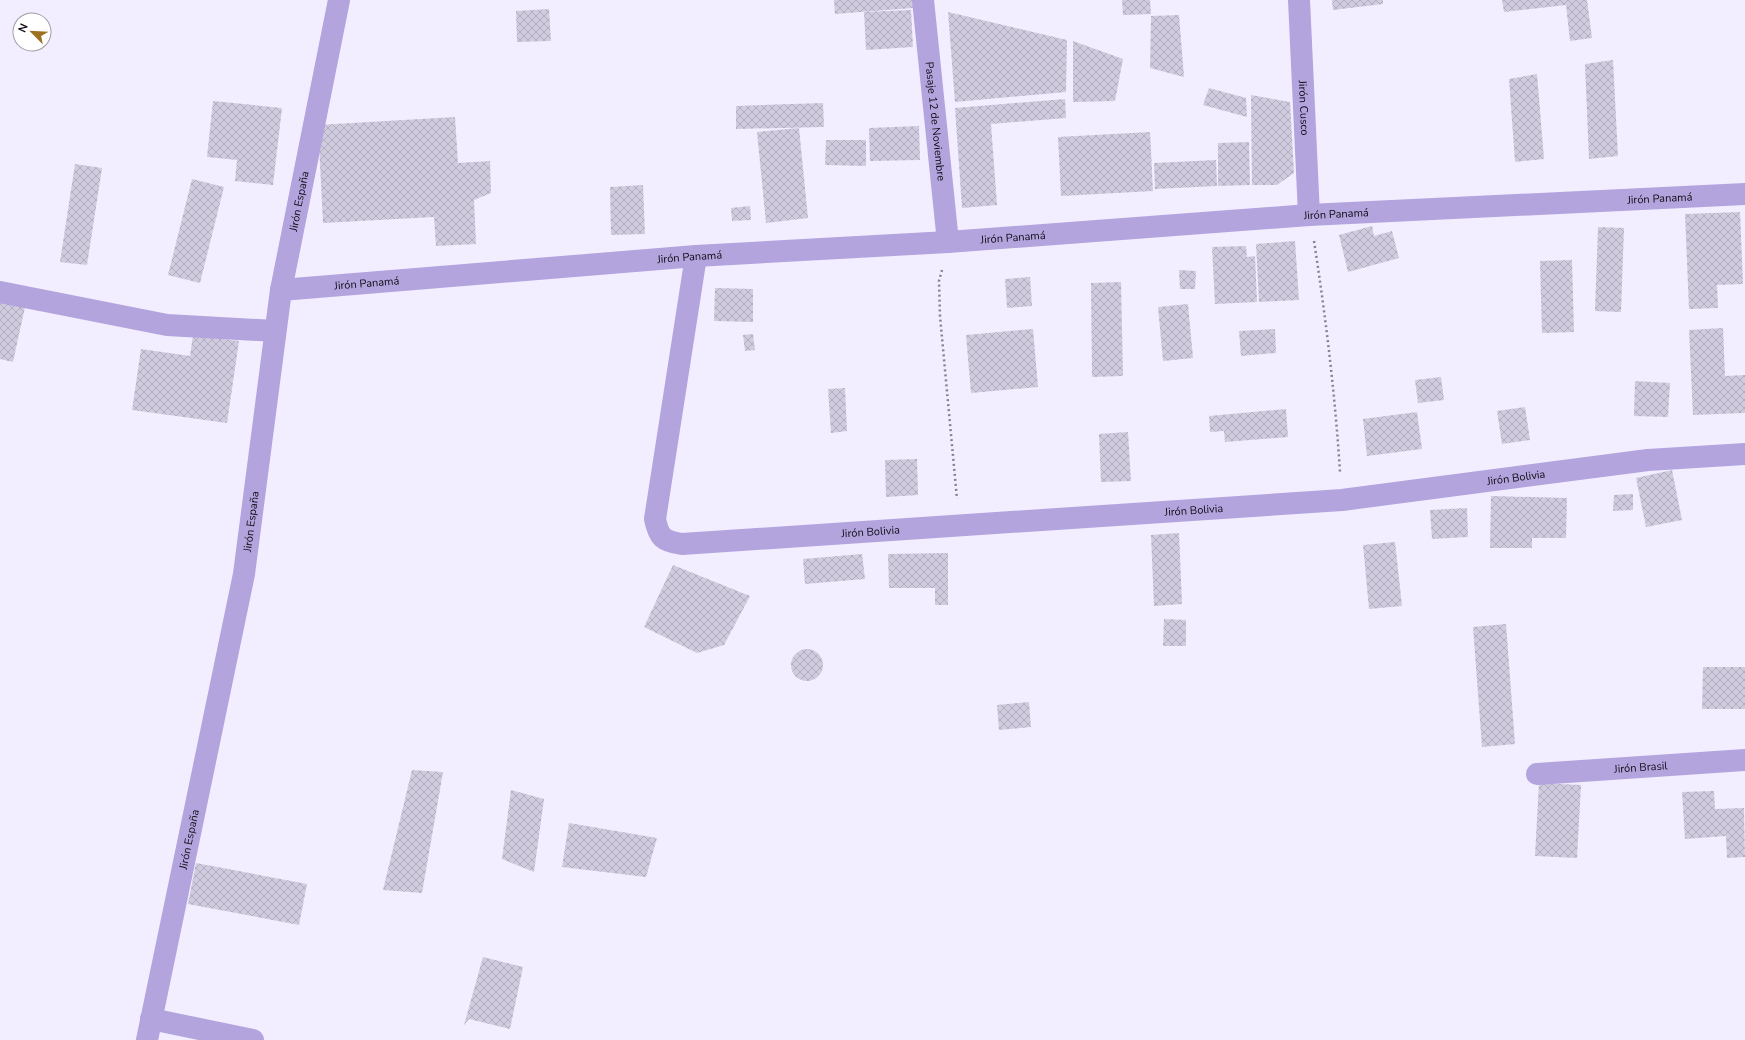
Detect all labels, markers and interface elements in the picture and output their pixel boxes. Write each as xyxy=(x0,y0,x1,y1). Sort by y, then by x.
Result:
north arrow xyxy=(12,12,52,52)
text: N xyxy=(15,21,32,35)
street label: Pasaje 12 de Noviembre xyxy=(921,61,949,182)
street label: Jirón Cusco xyxy=(1295,79,1312,136)
street label: Jirón España xyxy=(286,170,313,234)
street label: Jirón Panamá xyxy=(1626,190,1693,208)
street label: Jirón Panamá xyxy=(1302,205,1369,223)
street label: Jirón Panamá xyxy=(979,228,1046,248)
street label: Jirón Panamá xyxy=(656,248,723,267)
street label: Jirón Panamá xyxy=(333,273,400,294)
street label: Jirón Bolivia xyxy=(1485,466,1546,489)
street label: Jirón España xyxy=(240,490,263,554)
street label: Jirón Bolivia xyxy=(1163,501,1224,520)
street label: Jirón Bolivia xyxy=(840,522,901,541)
street label: Jirón Brasil xyxy=(1613,758,1669,777)
street label: Jirón España xyxy=(175,808,203,872)

